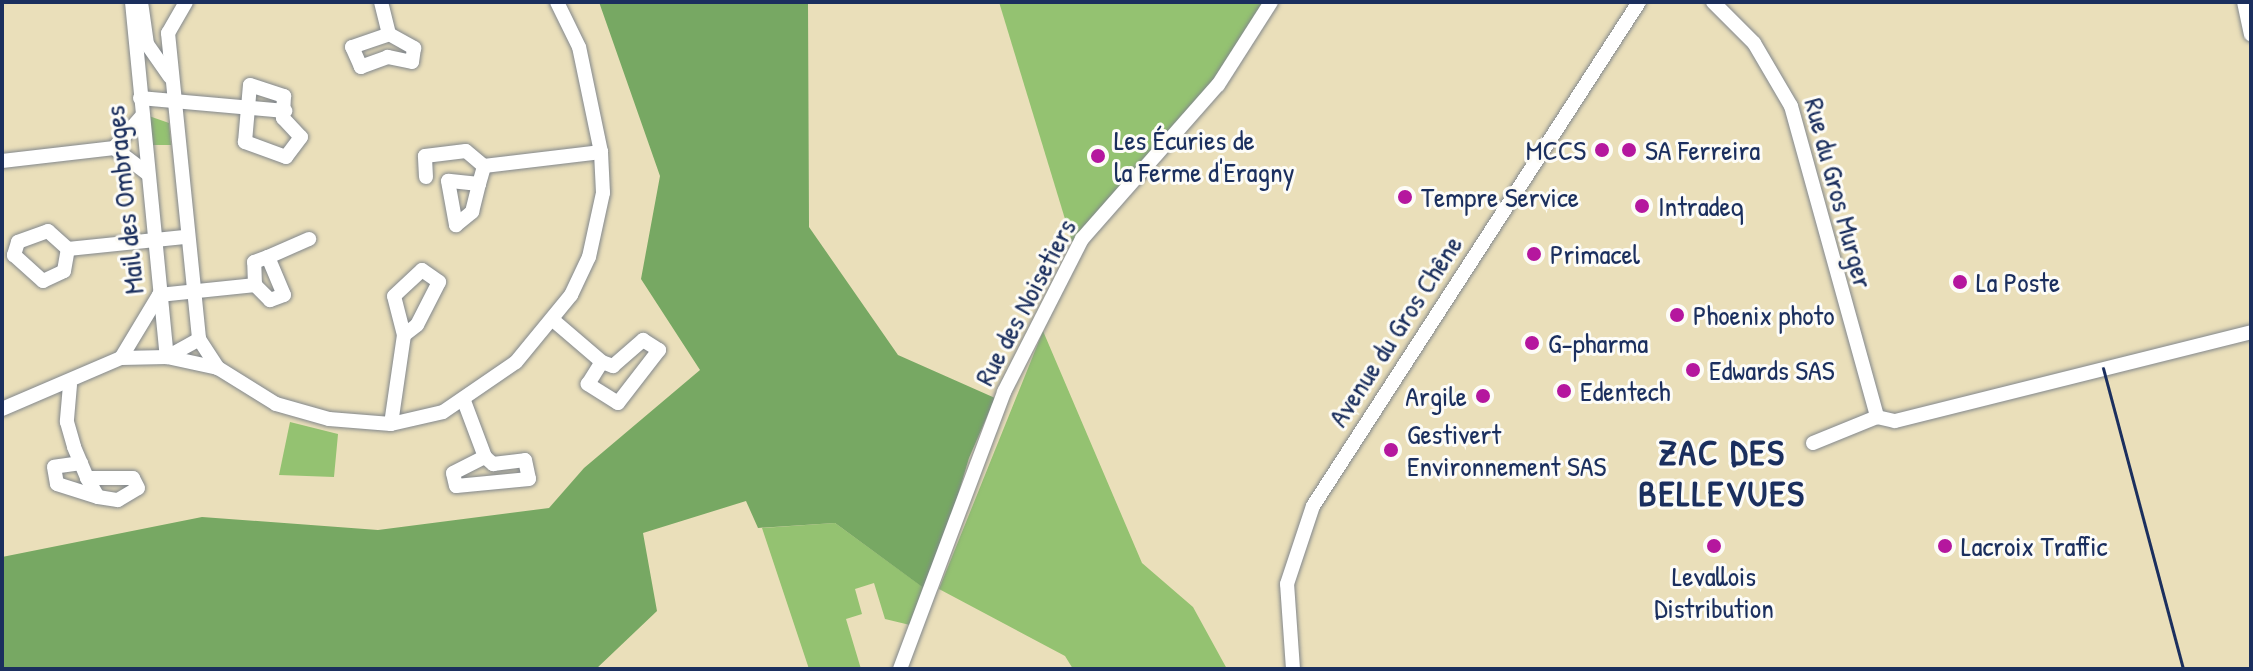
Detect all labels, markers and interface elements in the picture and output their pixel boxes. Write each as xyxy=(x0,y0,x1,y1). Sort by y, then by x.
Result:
street label: Rue du Gros Murger xyxy=(1797,94,1881,292)
street label: Mail des Ombrages xyxy=(97,104,151,296)
place label: Les Écuries de la Ferme d'Eragny xyxy=(1114,123,1295,189)
place label: MCCS xyxy=(1526,133,1586,167)
place label: SA Ferreira xyxy=(1645,133,1760,167)
marker: MCCS xyxy=(1593,141,1611,159)
marker: SA Ferreira xyxy=(1620,141,1638,159)
marker: Les Écuries de la Ferme d'Eragny xyxy=(1089,147,1107,165)
place label: Tempre Service xyxy=(1421,180,1579,214)
marker: Tempre Service xyxy=(1396,188,1414,206)
place label: Intradeq xyxy=(1658,189,1744,223)
marker: Intradeq xyxy=(1633,197,1651,215)
street label: Rue des Noisetiers xyxy=(967,213,1083,391)
street label: Avenue du Gros Chêne xyxy=(1321,229,1469,433)
place label: Primacel xyxy=(1550,237,1640,271)
marker: Primacel xyxy=(1525,245,1543,263)
place label: La Poste xyxy=(1976,265,2060,299)
marker: La Poste xyxy=(1951,273,1969,291)
place label: Phoenix photo xyxy=(1693,298,1835,332)
marker: Phoenix photo xyxy=(1668,306,1686,324)
place label: G-pharma xyxy=(1548,326,1648,360)
marker: G-pharma xyxy=(1523,334,1541,352)
place label: Edwards SAS xyxy=(1709,353,1835,387)
marker: Edwards SAS xyxy=(1684,361,1702,379)
place label: Edentech xyxy=(1580,374,1670,408)
place label: Argile xyxy=(1405,379,1467,413)
marker: Edentech xyxy=(1555,382,1573,400)
marker: Argile xyxy=(1474,387,1492,405)
place label: Gestivert Environnement SAS xyxy=(1407,417,1606,483)
district label: ZAC DES BELLEVUES xyxy=(1638,429,1806,514)
marker: Gestivert Environnement SAS xyxy=(1382,441,1400,459)
place label: Lacroix Traffic xyxy=(1961,529,2107,563)
marker: Levallois Distribution xyxy=(1705,537,1723,555)
marker: Lacroix Traffic xyxy=(1936,537,1954,555)
place label: Levallois Distribution xyxy=(1654,559,1774,625)

